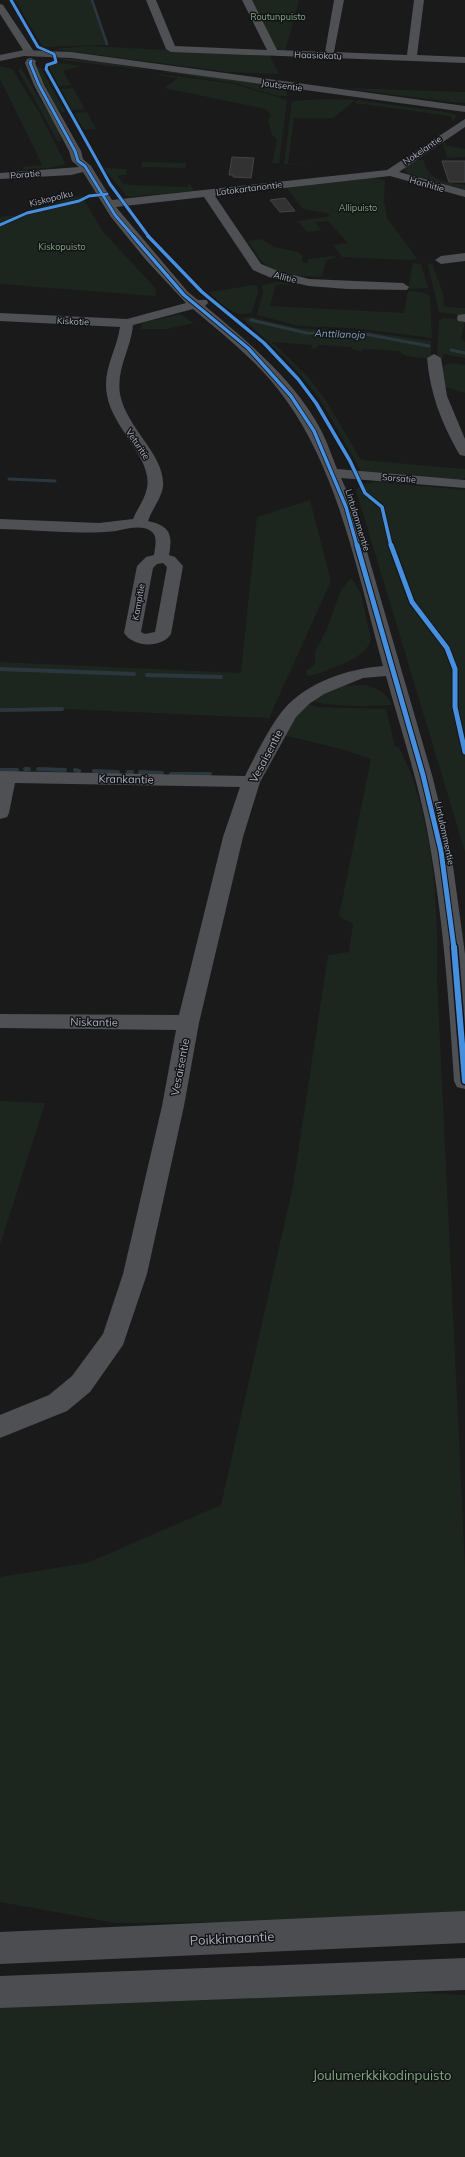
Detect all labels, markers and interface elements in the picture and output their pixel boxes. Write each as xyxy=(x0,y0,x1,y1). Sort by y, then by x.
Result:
park label: Routunpuisto xyxy=(250,11,306,22)
street label: Haasiokatu xyxy=(294,49,342,61)
street label: Joutsentie xyxy=(261,77,303,93)
street label: Nokelantie xyxy=(401,133,444,167)
street label: Poratie xyxy=(10,167,40,181)
street label: Hanhitie xyxy=(409,174,446,194)
street label: Latokartanontie xyxy=(215,178,283,198)
street label: Kiskopolku xyxy=(28,187,74,209)
park label: Allipuisto xyxy=(339,202,377,213)
park label: Kiskopuisto xyxy=(38,241,86,252)
street label: Allitie xyxy=(272,269,298,285)
street label: Kiskotie xyxy=(57,315,89,327)
water label: Anttilanoja xyxy=(313,327,366,341)
street label: Veturitie xyxy=(124,427,152,461)
street label: Sorsatie xyxy=(382,471,417,485)
street label: Lintulammentie xyxy=(343,488,373,552)
street label: Kampitie xyxy=(129,583,147,621)
street label: Vesaisentie xyxy=(246,727,286,785)
street label: Krankantie xyxy=(98,772,154,786)
street label: Lintulammentie xyxy=(433,800,457,866)
street label: Niskantie xyxy=(70,1015,118,1029)
street label: Vesaisentie xyxy=(168,1037,192,1097)
street label: Poikkimaantie xyxy=(189,1928,275,1948)
park label: Joulumerkkikodinpuisto xyxy=(313,2067,451,2083)

